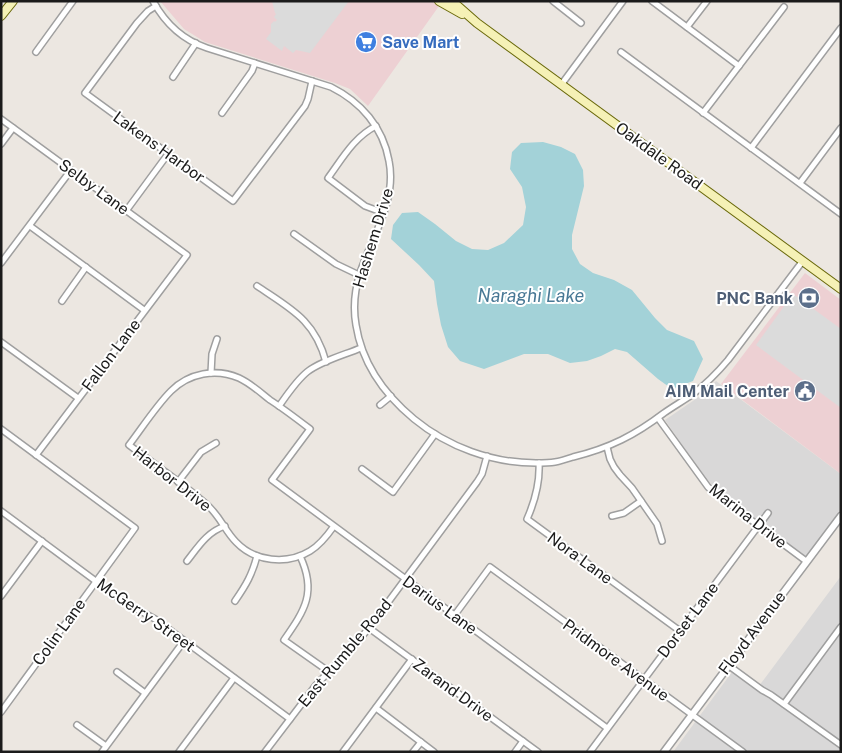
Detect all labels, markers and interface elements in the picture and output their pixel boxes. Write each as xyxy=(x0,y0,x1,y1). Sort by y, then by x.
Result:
supermarket icon: Save Mart xyxy=(354,30,378,54)
place label: Save Mart xyxy=(382,33,460,52)
street label: Lakens Harbor xyxy=(109,107,209,187)
street label: Oakdale Road xyxy=(612,118,706,194)
street label: Selby Lane xyxy=(55,155,133,219)
street label: Hashem Drive xyxy=(349,186,397,290)
water label: Naraghi Lake xyxy=(478,285,585,306)
bank icon: PNC Bank xyxy=(797,286,821,310)
place label: PNC Bank xyxy=(716,289,793,308)
street label: Fallon Lane xyxy=(78,315,144,395)
public building icon: AIM Mail Center xyxy=(793,379,817,403)
place label: AIM Mail Center xyxy=(665,382,789,401)
street label: Harbor Drive xyxy=(129,442,215,516)
street label: Marina Drive xyxy=(705,480,791,552)
street label: Nora Lane xyxy=(544,528,616,588)
street label: Darius Lane xyxy=(399,572,481,638)
street label: McGerry Street xyxy=(93,574,199,656)
street label: Dorset Lane xyxy=(654,579,722,661)
street label: Floyd Avenue xyxy=(714,587,790,679)
street label: Colin Lane xyxy=(28,595,90,669)
street label: East Rumble Road xyxy=(294,595,396,711)
street label: Pridmore Avenue xyxy=(559,615,673,705)
street label: Zarand Drive xyxy=(409,654,497,726)

